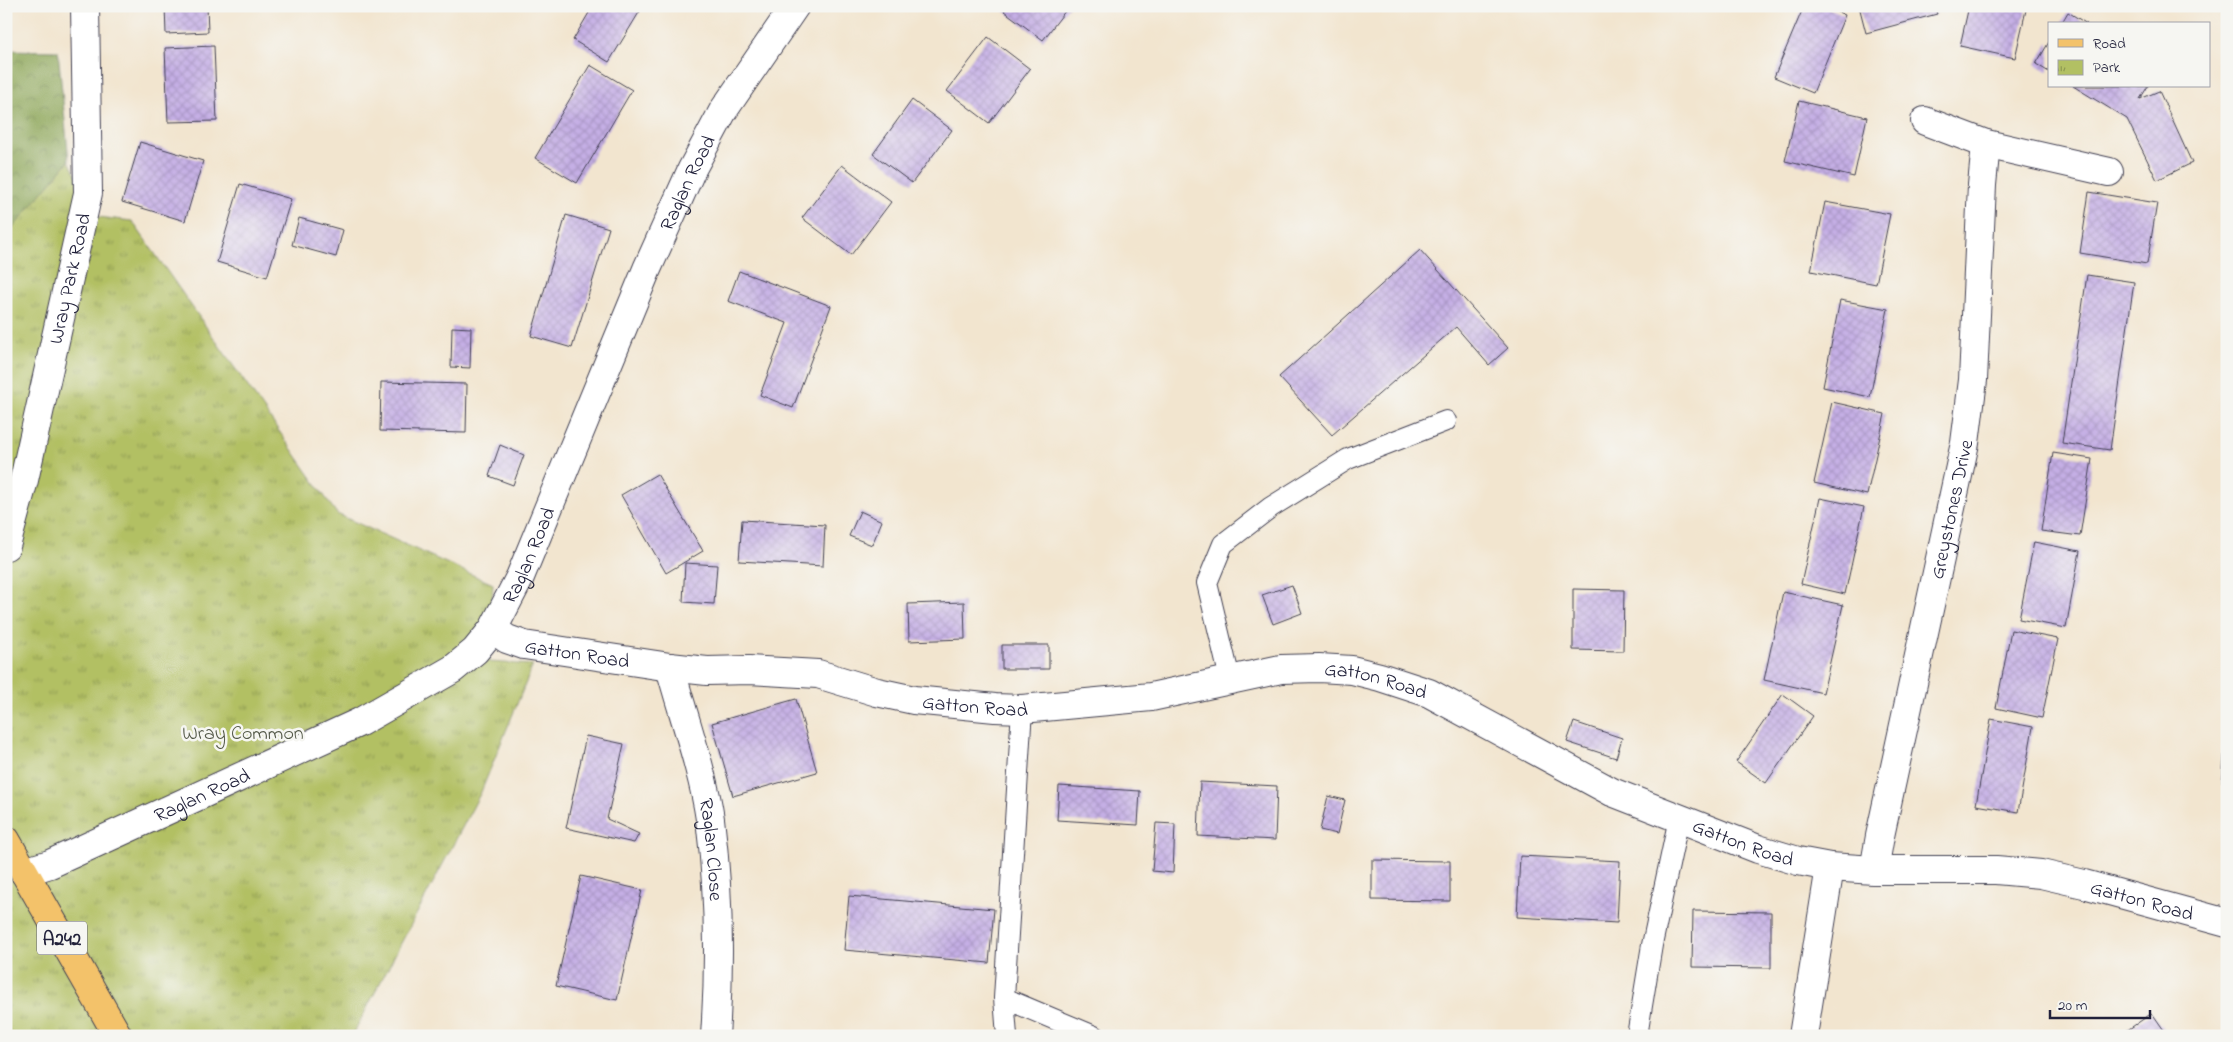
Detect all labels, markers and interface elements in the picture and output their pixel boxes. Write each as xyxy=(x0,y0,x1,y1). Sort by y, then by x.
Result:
legend xyxy=(2048,22,2210,88)
text: Road xyxy=(2093,33,2126,55)
text: Park xyxy=(2093,57,2121,79)
street label: Raglan Road xyxy=(654,131,724,236)
street label: Wray Park Road xyxy=(43,211,100,347)
street label: Greystones Drive xyxy=(1924,437,1982,582)
street label: Raglan Road xyxy=(496,503,564,610)
street label: Gatton Road xyxy=(522,633,631,678)
street label: Gatton Road xyxy=(1323,656,1430,708)
street label: Gatton Road xyxy=(921,689,1029,726)
park label: Wray Common xyxy=(182,720,304,749)
street label: Raglan Road xyxy=(150,762,255,831)
street label: Raglan Close xyxy=(690,796,729,902)
street label: Gatton Road xyxy=(1688,813,1797,876)
street label: Gatton Road xyxy=(2087,874,2196,930)
road number: A242 xyxy=(37,921,87,954)
scale bar xyxy=(2050,987,2150,1019)
text: 20 m xyxy=(2058,995,2088,1017)

